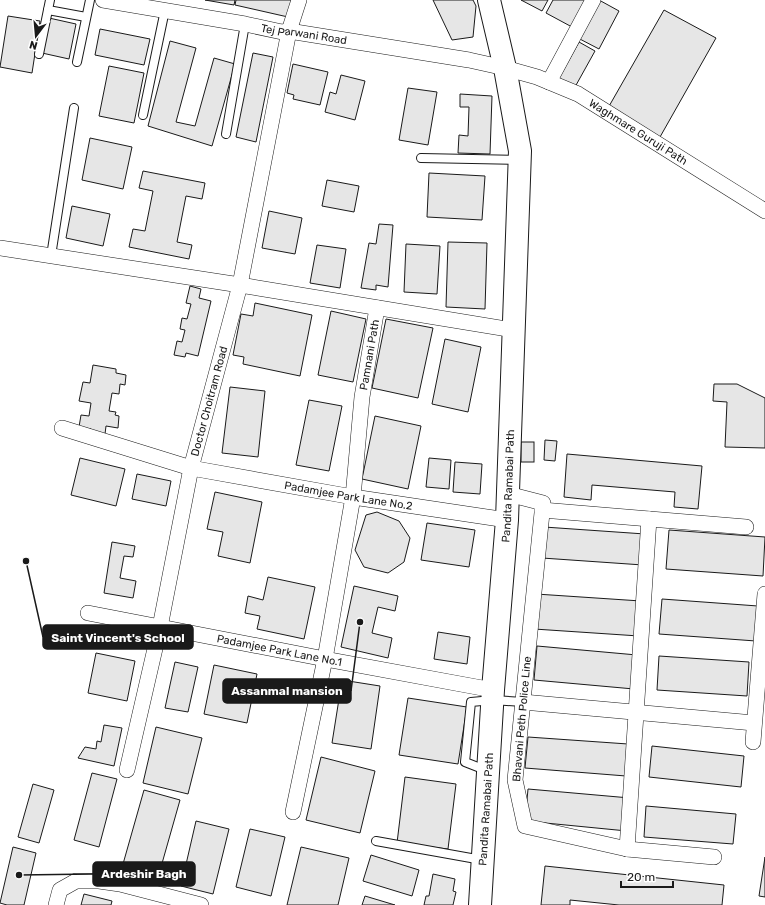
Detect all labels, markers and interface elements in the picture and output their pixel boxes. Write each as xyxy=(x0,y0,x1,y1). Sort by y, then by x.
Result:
north arrow xyxy=(16,16,56,56)
street label: Tej Parwani Road xyxy=(260,21,348,47)
text: N xyxy=(28,38,39,52)
street label: Waghmare Guruji Path xyxy=(587,96,690,168)
street label: Pamnani Path xyxy=(357,318,381,391)
street label: Doctor Choitram Road xyxy=(188,345,230,458)
street label: Pandita Ramabai Path xyxy=(499,429,517,543)
street label: Padamjee Park Lane No.2 xyxy=(283,478,414,512)
callout: Saint Vincent's School xyxy=(43,625,193,649)
text: Saint Vincent's School xyxy=(51,631,185,645)
street label: Padamjee Park Lane No.1 xyxy=(216,632,343,669)
street label: Bhavani Peth Police Line xyxy=(510,656,534,782)
callout: Assanmal mansion xyxy=(223,679,351,703)
text: Assanmal mansion xyxy=(231,684,343,698)
street label: Pandita Ramabai Path xyxy=(476,752,496,866)
callout: Ardeshir Bagh xyxy=(93,862,195,886)
scale bar xyxy=(621,863,673,889)
text: Ardeshir Bagh xyxy=(101,867,187,881)
text: 20 m xyxy=(627,870,655,884)

